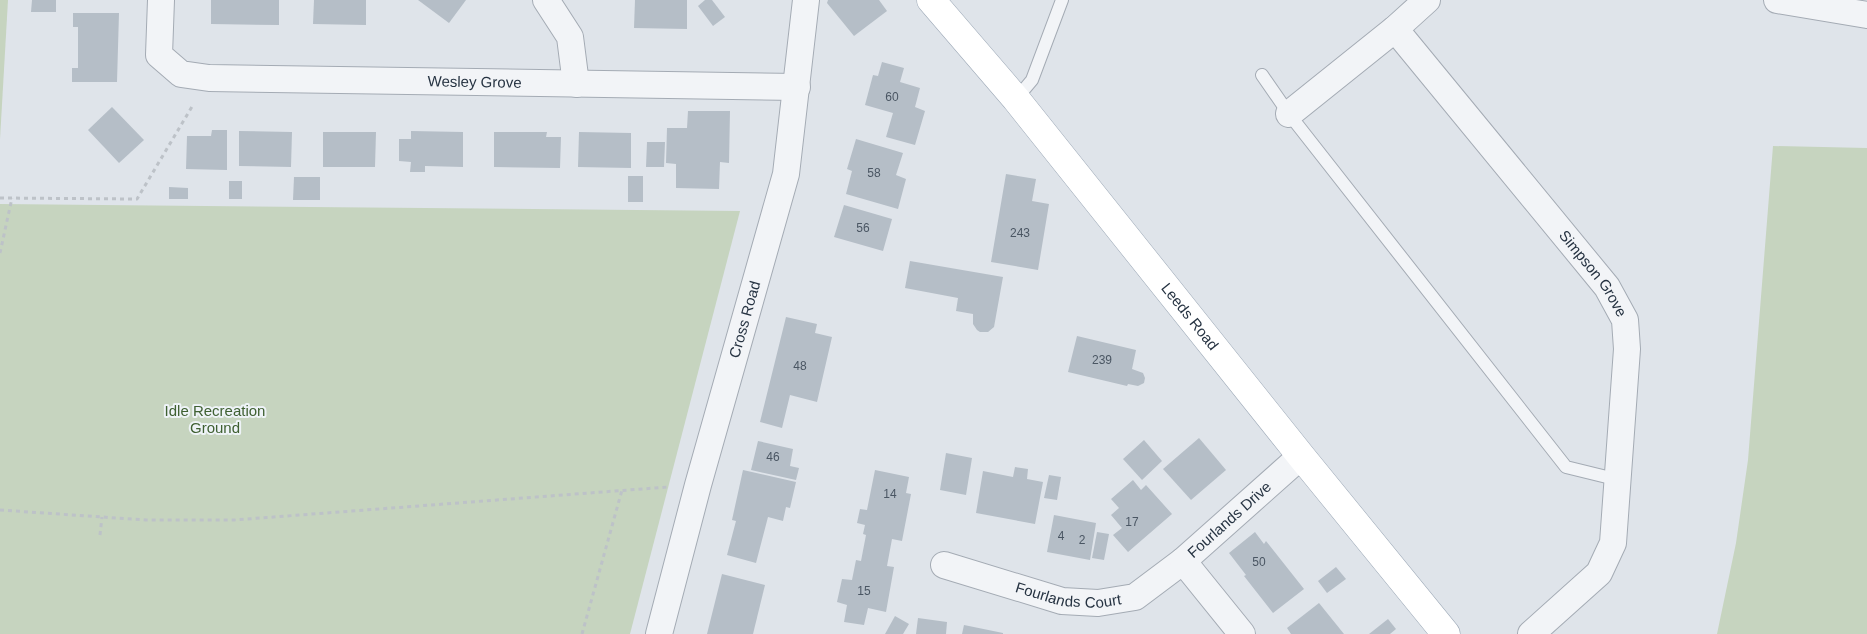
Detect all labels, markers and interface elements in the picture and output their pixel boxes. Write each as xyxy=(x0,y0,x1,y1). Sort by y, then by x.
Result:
street label: Wesley Grove xyxy=(427,72,522,91)
house number: 60 xyxy=(885,90,899,104)
house number: 58 xyxy=(867,166,881,180)
house number: 56 xyxy=(856,221,870,235)
house number: 243 xyxy=(1010,226,1030,240)
street label: Simpson Grove xyxy=(1556,227,1631,320)
street label: Cross Road xyxy=(725,279,763,360)
street label: Leeds Road xyxy=(1158,279,1222,353)
house number: 239 xyxy=(1092,353,1112,367)
house number: 48 xyxy=(793,359,807,373)
park label: Idle Recreation Ground xyxy=(165,402,265,436)
house number: 46 xyxy=(766,450,780,464)
street label: Fourlands Drive xyxy=(1184,478,1274,561)
house number: 14 xyxy=(883,487,897,501)
house number: 17 xyxy=(1125,515,1139,529)
house number: 4 xyxy=(1058,529,1065,543)
house number: 2 xyxy=(1079,533,1086,547)
house number: 50 xyxy=(1252,555,1266,569)
street label: Fourlands Court xyxy=(1014,578,1123,611)
house number: 15 xyxy=(857,584,871,598)

